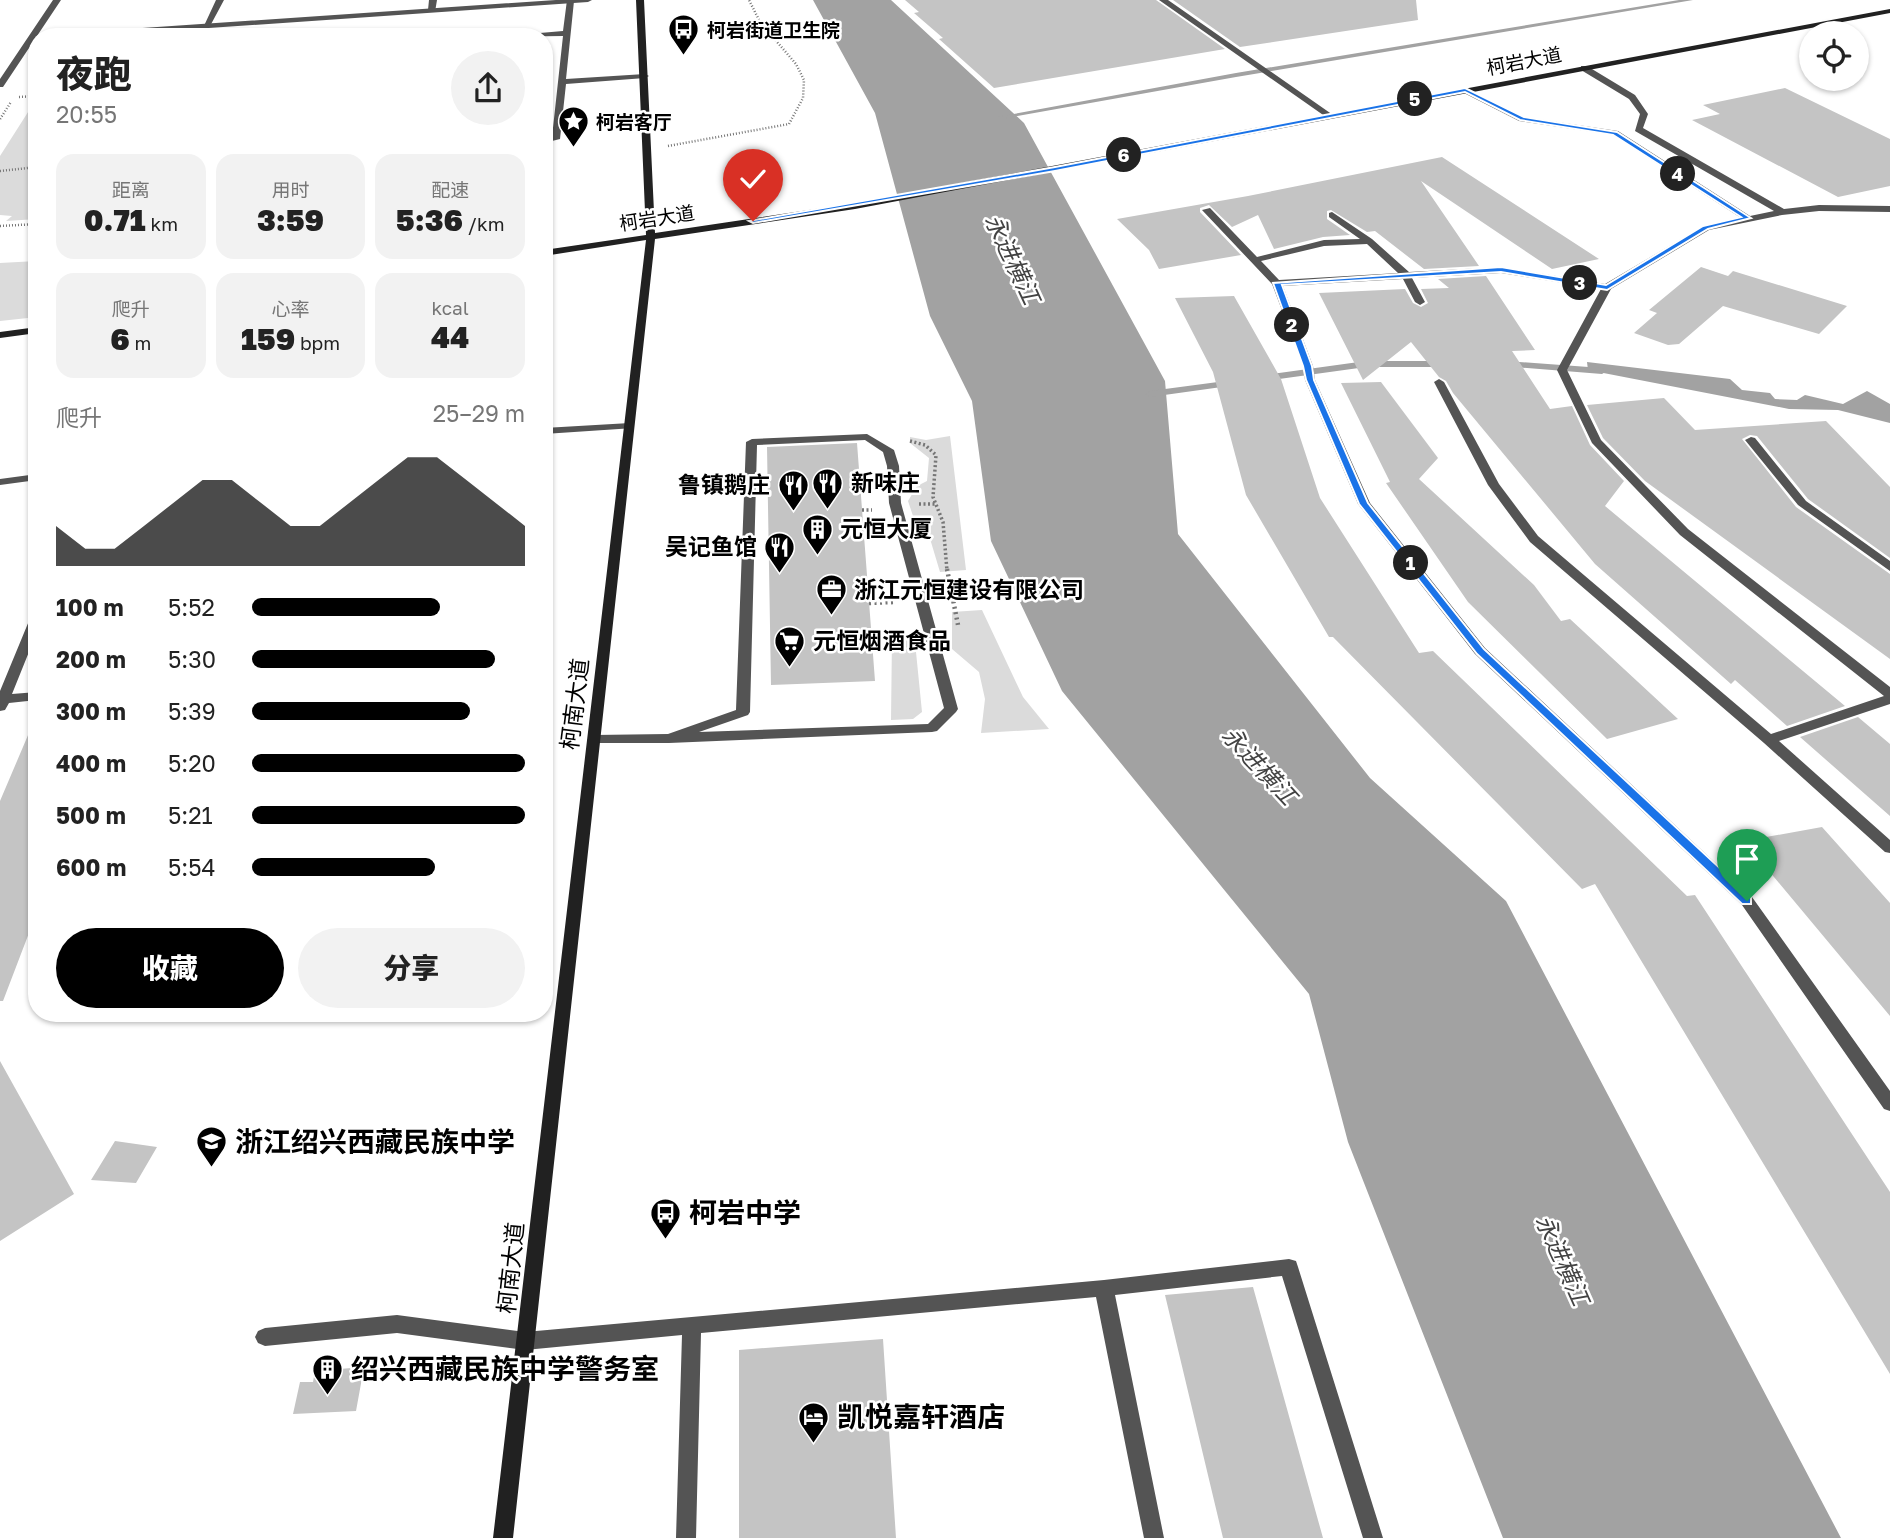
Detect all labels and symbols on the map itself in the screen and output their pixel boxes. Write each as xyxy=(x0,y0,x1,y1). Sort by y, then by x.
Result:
bus stop icon: 柯岩街道卫生院 xyxy=(667,13,701,57)
place label: 柯岩街道卫生院 xyxy=(707,18,840,41)
street label: 柯岩大道 xyxy=(1484,42,1563,79)
pin: 5 xyxy=(1398,82,1432,116)
place icon: 柯岩客厅 xyxy=(556,105,590,149)
place label: 柯岩客厅 xyxy=(596,110,672,133)
pin: 6 xyxy=(1106,138,1142,172)
pin xyxy=(723,149,783,221)
pin: 4 xyxy=(1660,156,1696,192)
street label: 柯岩大道 xyxy=(618,200,696,235)
water label: 永进横江 xyxy=(980,209,1048,311)
pin: 3 xyxy=(1562,266,1598,300)
pin: 2 xyxy=(1274,308,1310,342)
restaurant icon: 新味庄 xyxy=(811,466,845,510)
restaurant icon: 鲁镇鹅庄 xyxy=(776,468,810,512)
place label: 新味庄 xyxy=(851,468,920,496)
place label: 鲁镇鹅庄 xyxy=(678,470,770,498)
building icon: 元恒大厦 xyxy=(800,512,834,556)
place label: 元恒大厦 xyxy=(840,514,932,542)
restaurant icon: 吴记鱼馆 xyxy=(763,530,797,574)
place label: 吴记鱼馆 xyxy=(665,532,757,560)
pin: 1 xyxy=(1394,546,1428,580)
office icon: 浙江元恒建设有限公司 xyxy=(814,573,848,617)
place label: 浙江元恒建设有限公司 xyxy=(854,575,1084,603)
supermarket icon: 元恒烟酒食品 xyxy=(773,624,807,668)
place label: 元恒烟酒食品 xyxy=(813,626,951,654)
street label: 柯南大道 xyxy=(555,657,594,751)
water label: 永进横江 xyxy=(1217,720,1305,812)
pin xyxy=(1717,829,1777,901)
school or university icon: 浙江绍兴西藏民族中学 xyxy=(195,1125,229,1169)
place label: 浙江绍兴西藏民族中学 xyxy=(235,1125,515,1158)
bus stop icon: 柯岩中学 xyxy=(649,1196,683,1240)
place label: 柯岩中学 xyxy=(689,1196,801,1229)
water label: 永进横江 xyxy=(1531,1210,1597,1312)
street label: 柯南大道 xyxy=(491,1221,529,1315)
building icon: 绍兴西藏民族中学警务室 xyxy=(311,1352,345,1396)
place label: 绍兴西藏民族中学警务室 xyxy=(351,1352,659,1385)
hotel icon: 凯悦嘉轩酒店 xyxy=(797,1400,831,1444)
place label: 凯悦嘉轩酒店 xyxy=(837,1400,1005,1433)

